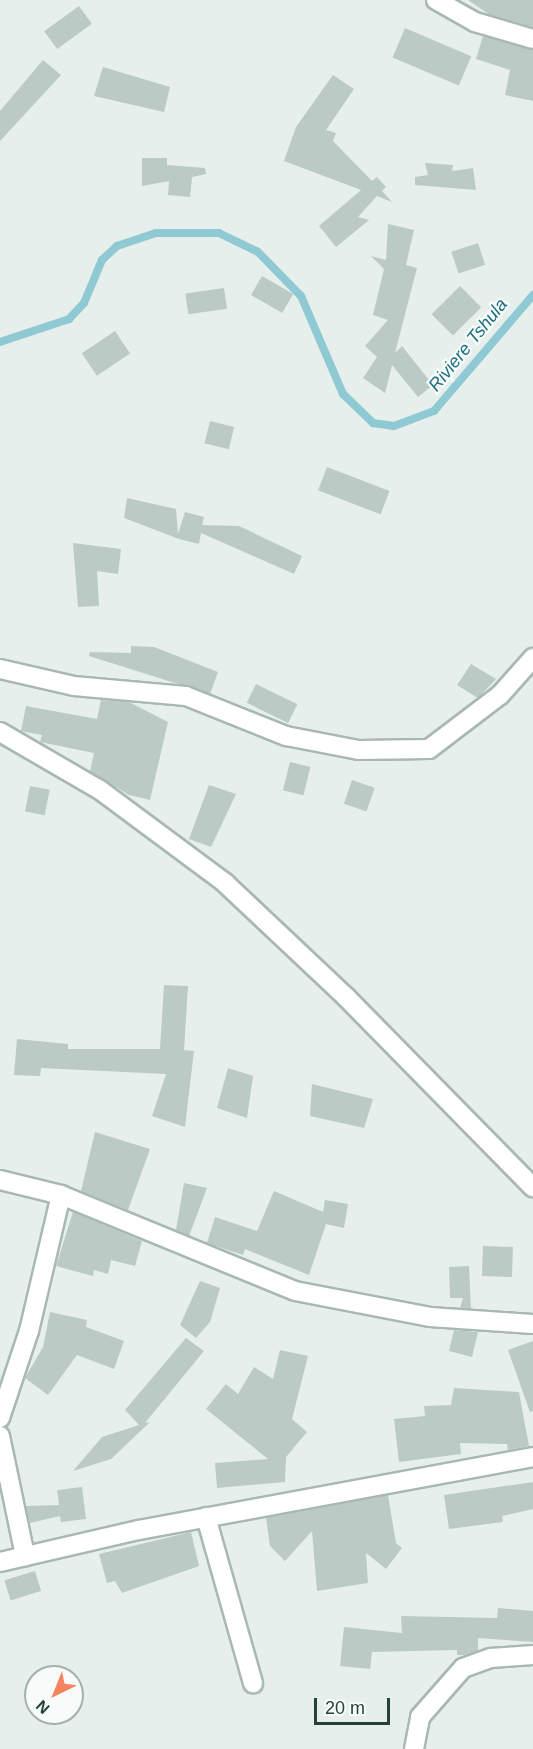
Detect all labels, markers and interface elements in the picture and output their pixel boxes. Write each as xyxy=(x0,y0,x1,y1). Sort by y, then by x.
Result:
water label: Riviere Tshula xyxy=(424,294,512,396)
north arrow xyxy=(24,1665,84,1725)
scale bar xyxy=(317,1686,394,1724)
text: N xyxy=(33,1697,53,1717)
text: 20 m xyxy=(325,1698,365,1718)

